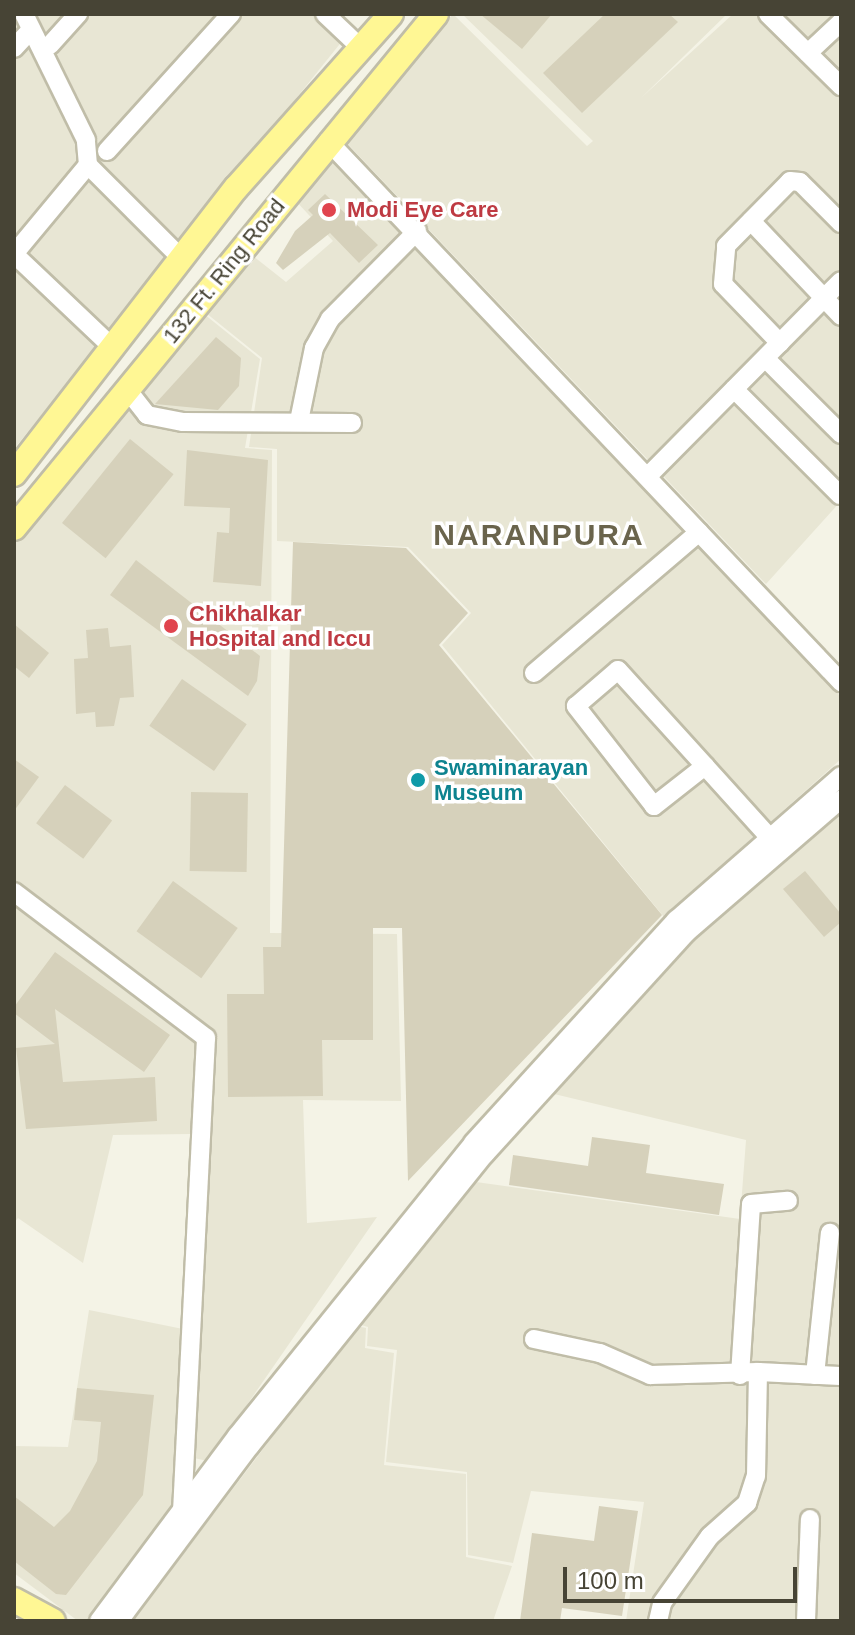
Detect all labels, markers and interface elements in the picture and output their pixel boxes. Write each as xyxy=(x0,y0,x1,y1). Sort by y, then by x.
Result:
street label: 132 Ft. Ring Road xyxy=(158,193,290,349)
place label: Modi Eye Care xyxy=(347,197,499,223)
marker: Modi Eye Care xyxy=(318,199,340,221)
district label: NARANPURA xyxy=(433,517,645,553)
place label: Chikhalkar Hospital and Iccu xyxy=(189,600,371,652)
marker: Chikhalkar Hospital and Iccu xyxy=(160,615,182,637)
place label: Swaminarayan Museum xyxy=(434,754,588,806)
marker: Swaminarayan Museum xyxy=(409,771,427,789)
scale bar xyxy=(567,1551,801,1601)
text: 100 m xyxy=(577,1567,644,1594)

